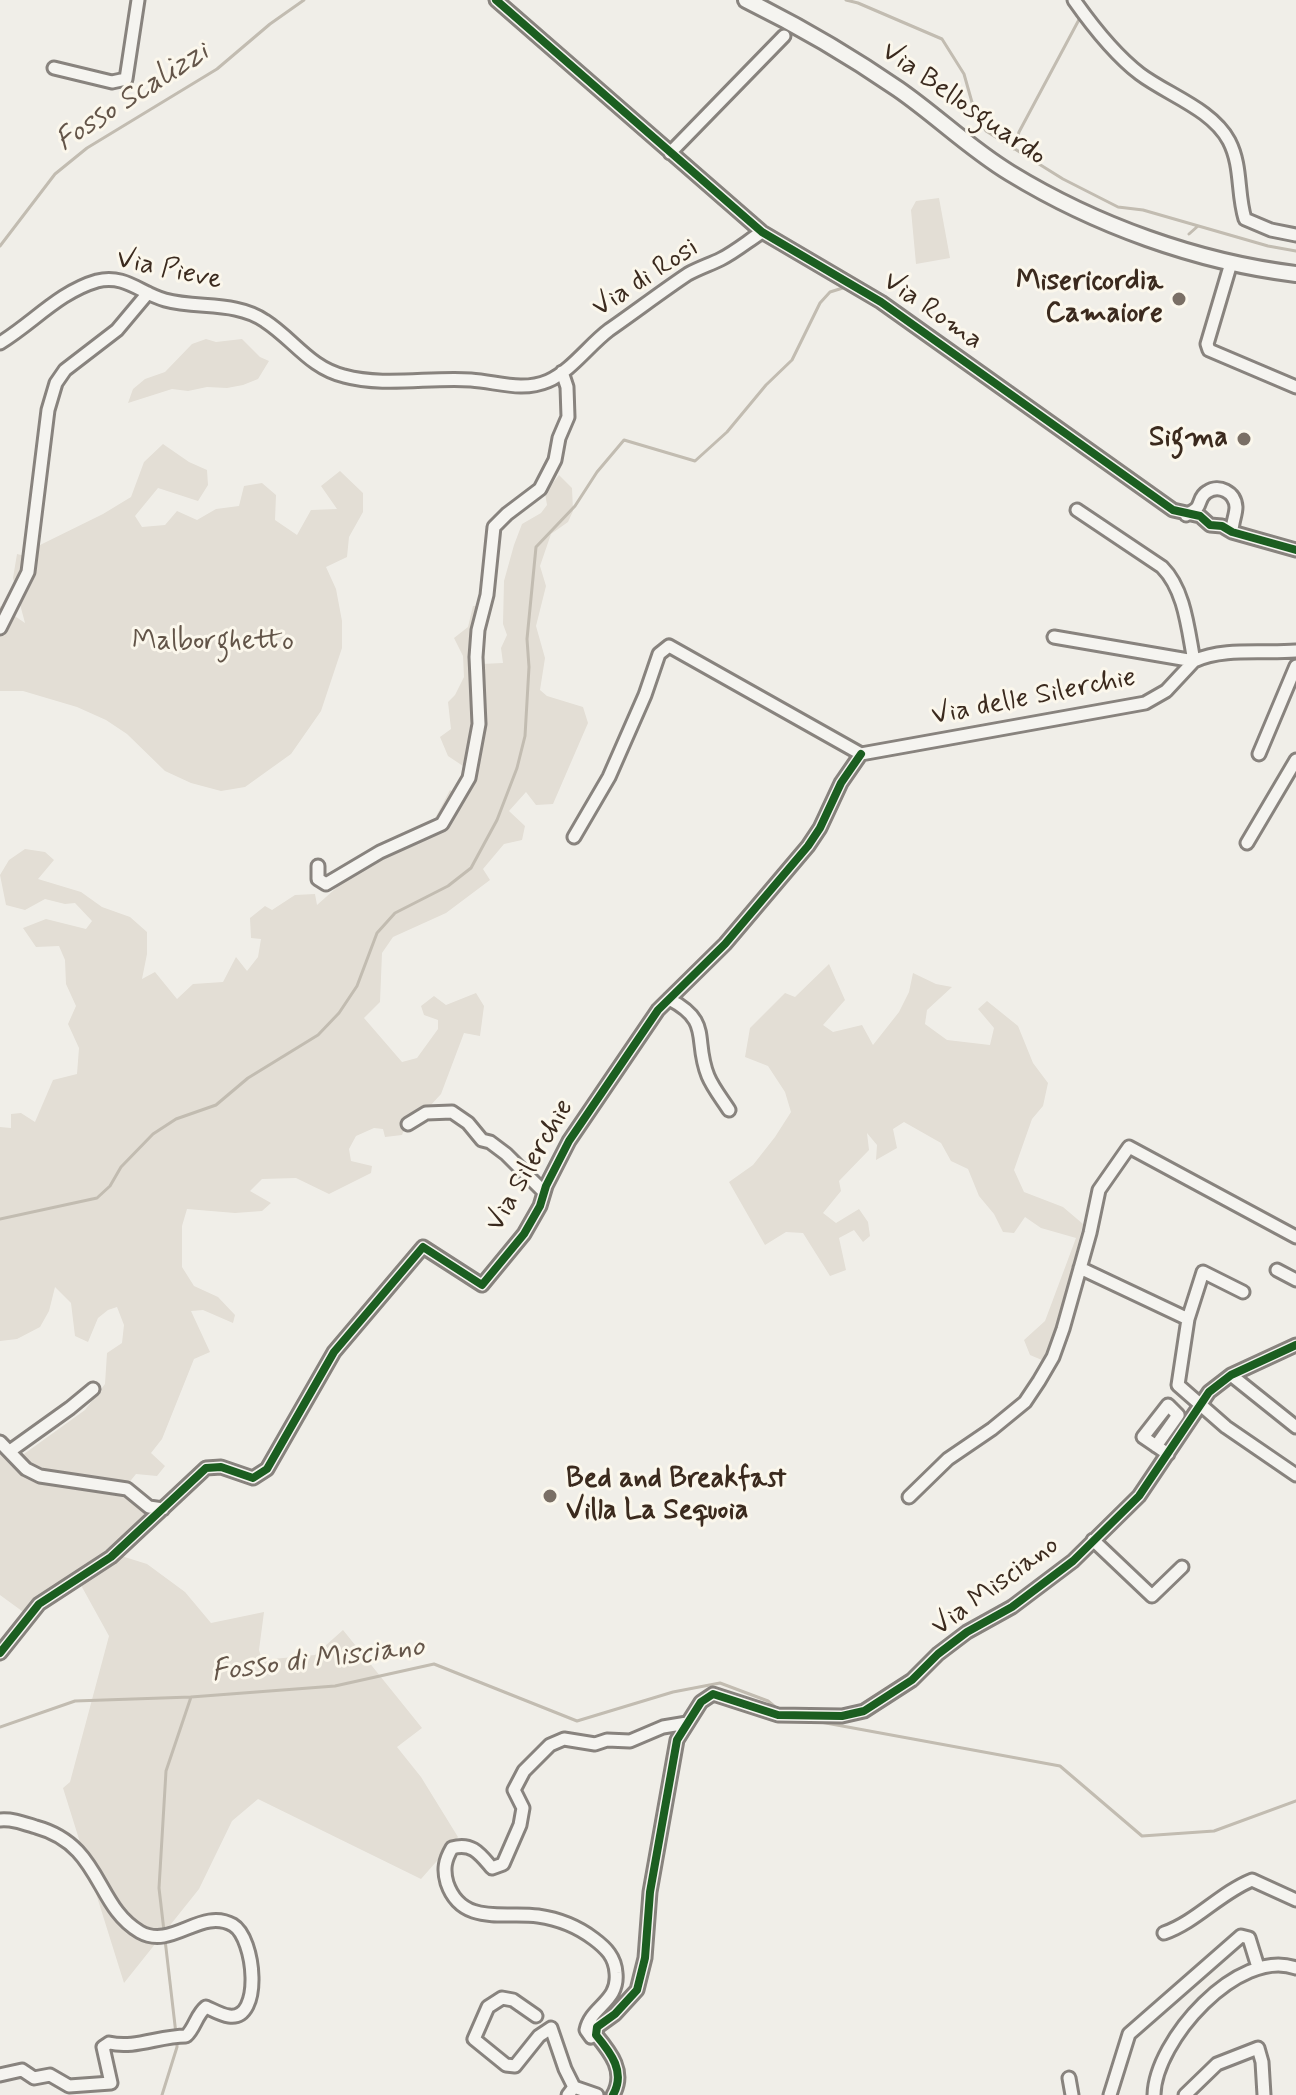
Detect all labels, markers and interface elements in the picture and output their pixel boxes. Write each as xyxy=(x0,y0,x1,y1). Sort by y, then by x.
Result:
water label: Fosso Scalizzi xyxy=(50,35,216,161)
street label: Via Bellosguardo xyxy=(874,36,1052,174)
street label: Via di Rosi xyxy=(587,232,705,326)
street label: Via Pieve xyxy=(113,243,225,299)
street label: Via Roma xyxy=(876,265,988,359)
place label: Misericordia Camaiore xyxy=(1016,266,1163,332)
marker: Misericordia Camaiore xyxy=(1170,290,1188,308)
place label: Sigma xyxy=(1149,422,1228,456)
marker: Sigma xyxy=(1235,430,1253,448)
park label: Malborghetto xyxy=(132,626,294,660)
street label: Via delle Silerchie xyxy=(929,662,1139,734)
street label: Via Silerchie xyxy=(480,1094,582,1238)
place label: Bed and Breakfast Villa La Sequoia xyxy=(566,1463,786,1529)
marker: Bed and Breakfast Villa La Sequoia xyxy=(541,1487,559,1505)
street label: Via Misciano xyxy=(926,1530,1066,1644)
water label: Fosso di Misciano xyxy=(210,1630,426,1692)

